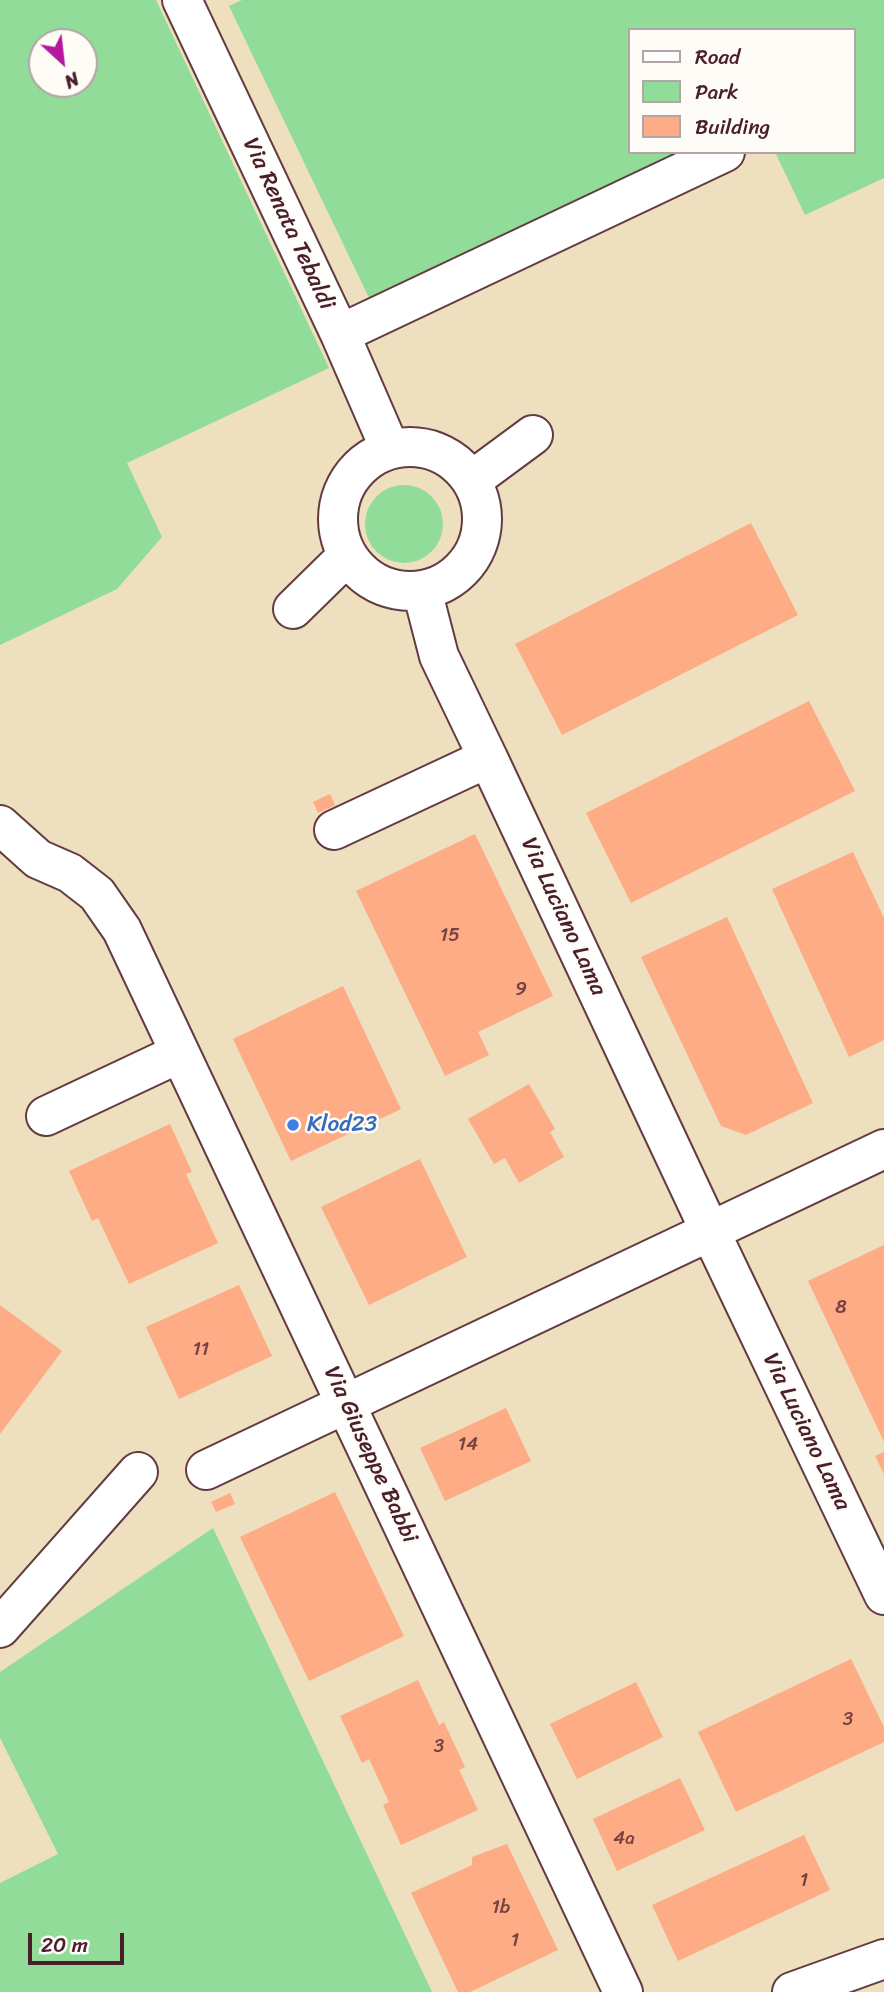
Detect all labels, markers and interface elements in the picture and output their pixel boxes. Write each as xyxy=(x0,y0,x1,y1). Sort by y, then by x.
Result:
north arrow xyxy=(28,28,98,98)
legend xyxy=(628,28,856,154)
text: Road xyxy=(695,38,740,76)
text: N xyxy=(59,63,85,98)
text: Park xyxy=(695,73,738,111)
text: Building xyxy=(695,108,770,146)
street label: Via Renata Tebaldi xyxy=(236,134,340,314)
street label: Via Luciano Lama xyxy=(514,834,612,1000)
house number: 15 xyxy=(440,925,460,947)
house number: 9 xyxy=(515,979,527,1001)
place label: Klod23 xyxy=(307,1111,377,1139)
marker: Klod23 xyxy=(285,1117,301,1133)
house number: 8 xyxy=(835,1297,847,1319)
house number: 11 xyxy=(193,1339,209,1361)
street label: Via Luciano Lama xyxy=(756,1349,856,1515)
street label: Via Giuseppe Babbi xyxy=(317,1362,423,1548)
house number: 14 xyxy=(458,1434,478,1456)
house number: 3 xyxy=(843,1709,853,1731)
house number: 3 xyxy=(434,1736,444,1758)
house number: 4a xyxy=(613,1828,635,1850)
house number: 1 xyxy=(800,1870,808,1892)
house number: 1b xyxy=(492,1897,510,1919)
scale bar xyxy=(32,1918,128,1962)
text: 20 m xyxy=(41,1926,88,1964)
house number: 1 xyxy=(511,1930,519,1952)

